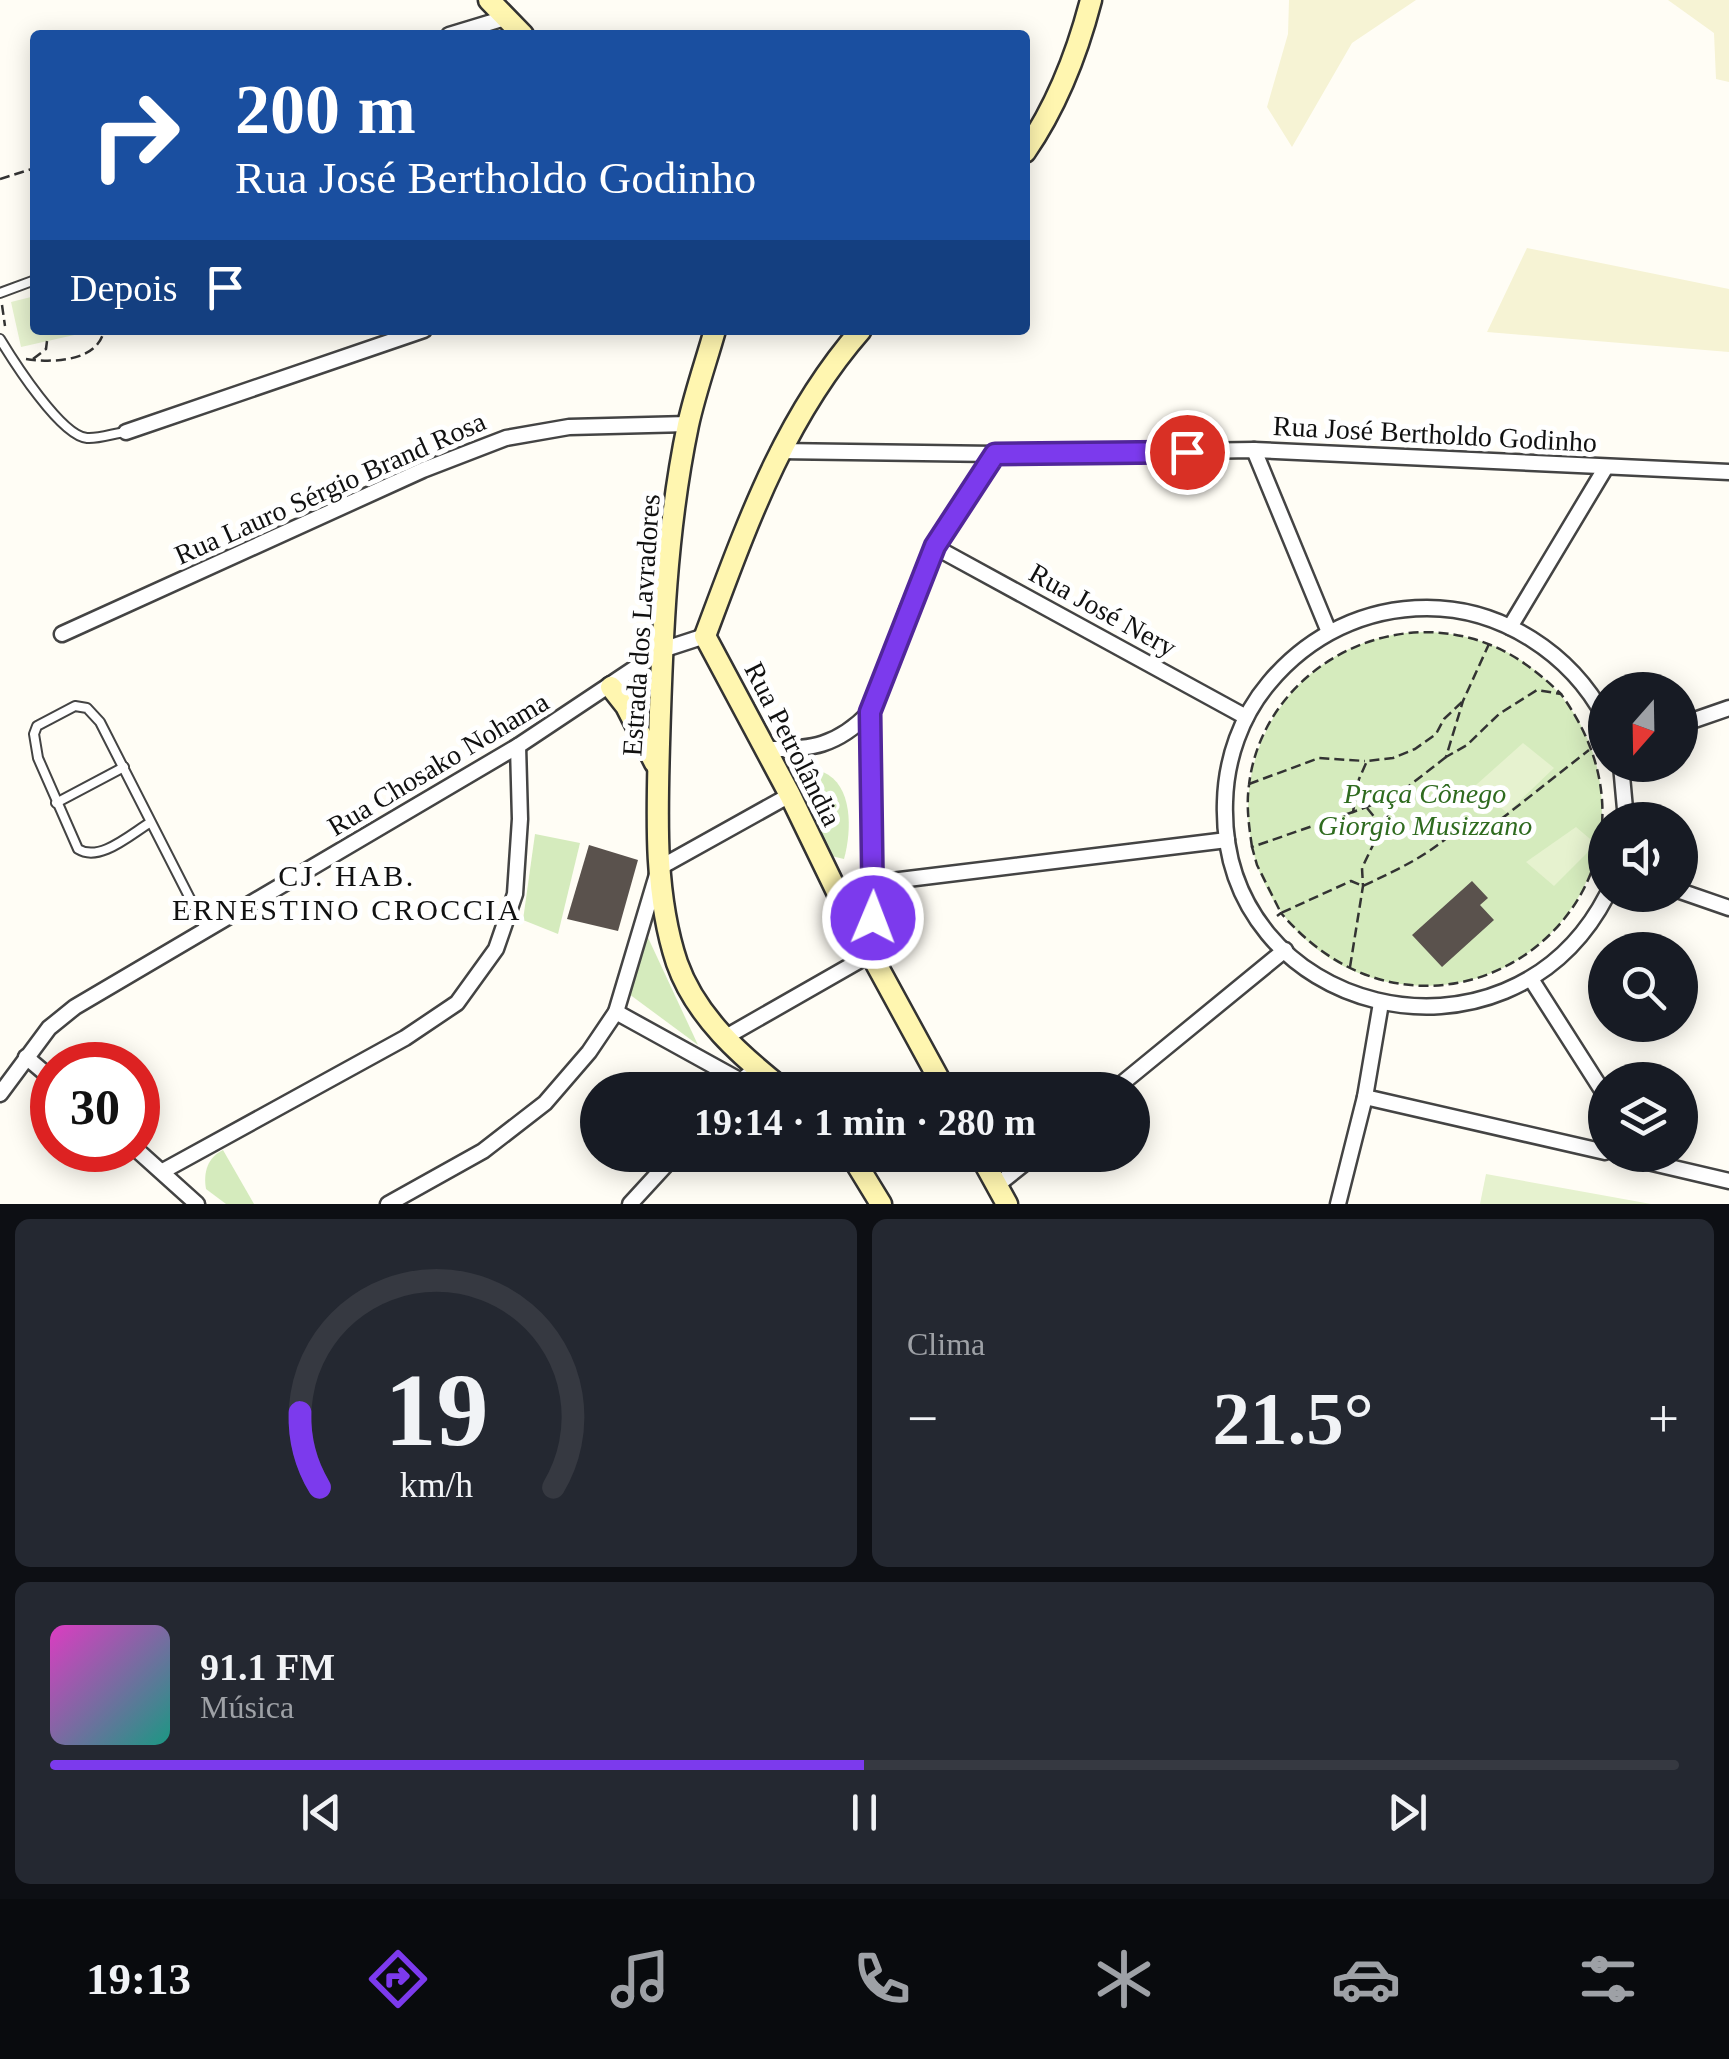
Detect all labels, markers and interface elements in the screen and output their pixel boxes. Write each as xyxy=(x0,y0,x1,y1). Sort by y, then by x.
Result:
icon: right xyxy=(70,70,200,200)
text: 200 m xyxy=(235,71,416,148)
text: Rua José Bertholdo Godinho xyxy=(235,153,756,203)
icon: arrive xyxy=(198,260,253,315)
text: Depois xyxy=(70,267,178,309)
street label: Rua Lauro Sérgio Brand Rosa xyxy=(170,405,491,571)
pin xyxy=(1145,410,1230,495)
street label: Rua José Bertholdo Godinho xyxy=(1272,410,1598,458)
icon: arrive xyxy=(1160,425,1215,480)
street label: Estrada dos Lavradores xyxy=(616,493,666,757)
street label: Rua José Nery xyxy=(1024,557,1182,663)
street label: Rua Petrolândia xyxy=(738,657,848,832)
north arrow xyxy=(1588,672,1698,782)
map controls xyxy=(1588,672,1698,1172)
street label: Rua Chosako Nohama xyxy=(322,686,554,842)
park label: Praça Cônego Giorgio Musizzano xyxy=(1318,778,1532,841)
button: sound xyxy=(1588,802,1698,912)
district label: CJ. HAB. ERNESTINO CROCCIA xyxy=(172,859,522,926)
position arrow xyxy=(821,866,925,970)
button: search xyxy=(1588,932,1698,1042)
speed limit sign: 30 xyxy=(30,1042,160,1172)
button: layers xyxy=(1588,1062,1698,1172)
text: 19:14 · 1 min · 280 m xyxy=(694,1101,1036,1143)
text: Clima xyxy=(907,1326,985,1362)
text: 19 xyxy=(384,1352,488,1467)
text: 21.5° xyxy=(1212,1377,1374,1460)
text: − xyxy=(907,1388,938,1449)
text: + xyxy=(1648,1388,1679,1449)
text: km/h xyxy=(399,1465,473,1505)
text: 91.1 FM xyxy=(200,1646,335,1688)
text: Música xyxy=(200,1689,294,1725)
icon: previous xyxy=(294,1785,349,1840)
icon: pause xyxy=(837,1785,892,1840)
icon: next xyxy=(1380,1785,1435,1840)
icon: directions xyxy=(363,1944,433,2014)
icon: music xyxy=(605,1944,675,2014)
icon: phone xyxy=(847,1944,917,2014)
icon: climate xyxy=(1089,1944,1159,2014)
icon: car xyxy=(1331,1944,1401,2014)
icon: filters xyxy=(1573,1944,1643,2014)
text: 19:13 xyxy=(86,1954,191,2004)

